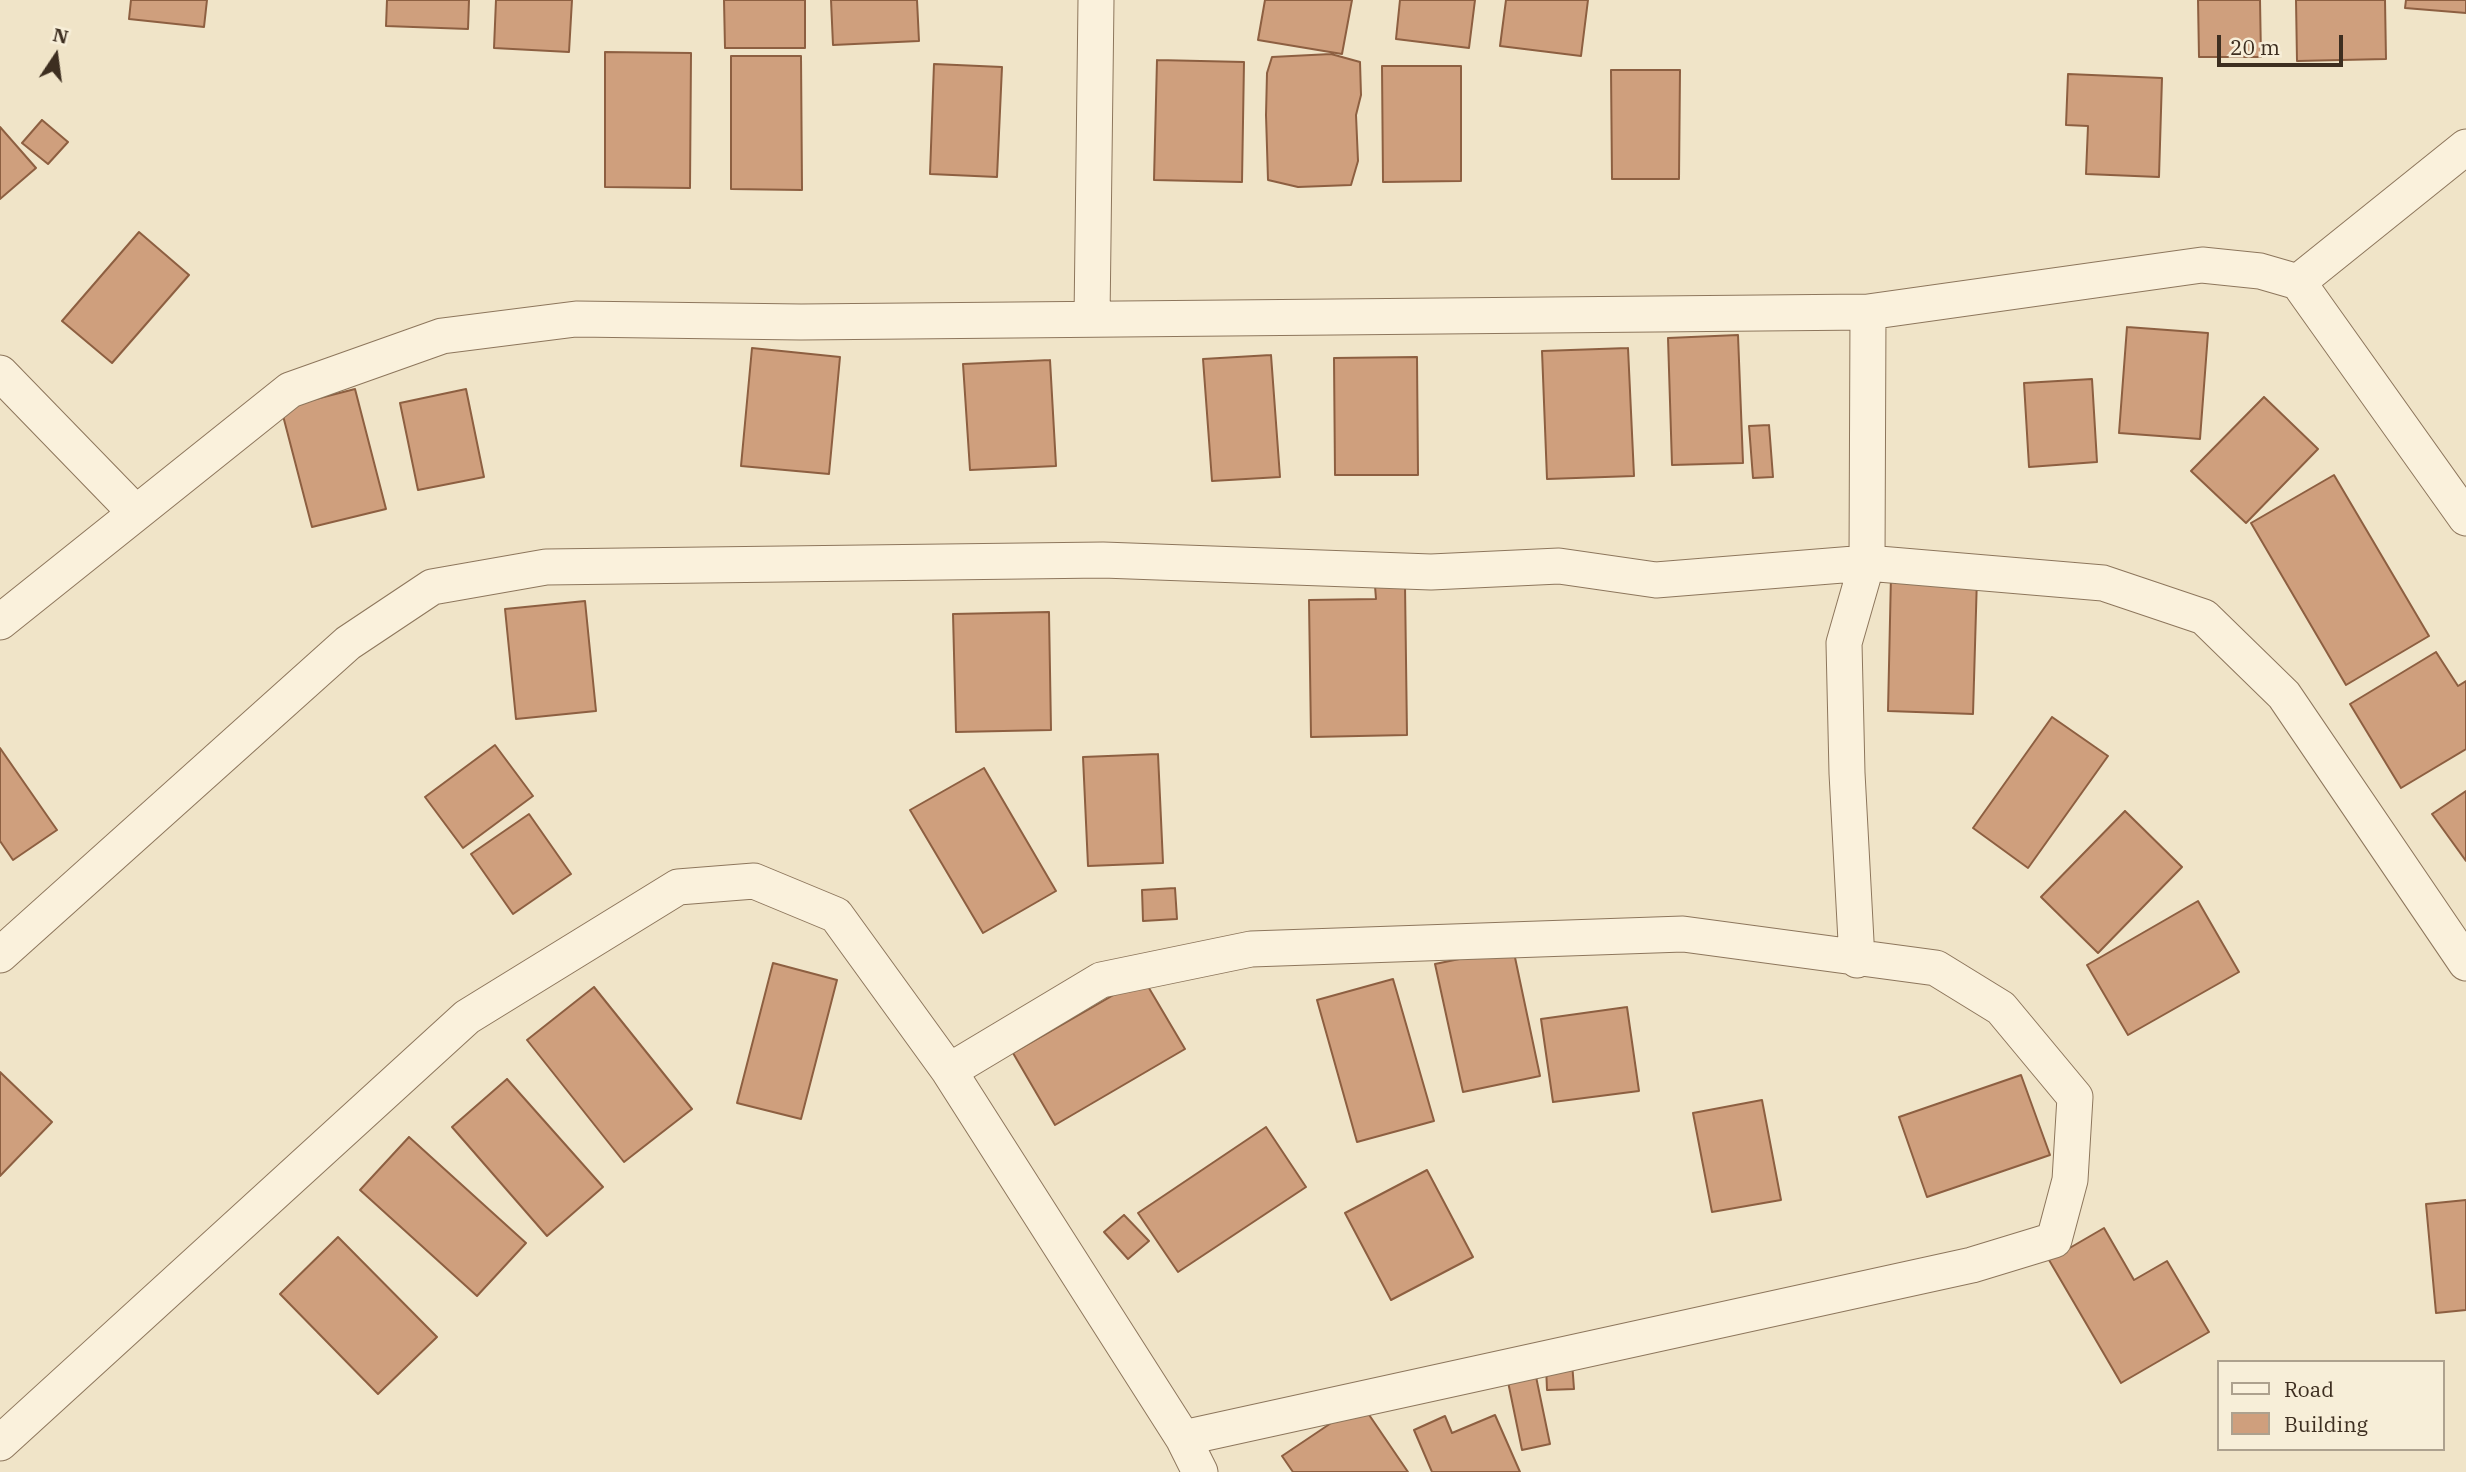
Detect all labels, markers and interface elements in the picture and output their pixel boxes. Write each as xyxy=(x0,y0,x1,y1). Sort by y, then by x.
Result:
north arrow xyxy=(21,21,91,91)
scale bar xyxy=(2221,21,2347,65)
text: N xyxy=(51,22,71,49)
text: 20 m xyxy=(2230,33,2280,61)
legend xyxy=(2218,1360,2445,1451)
text: Road xyxy=(2284,1375,2334,1403)
text: Building xyxy=(2284,1410,2368,1438)

